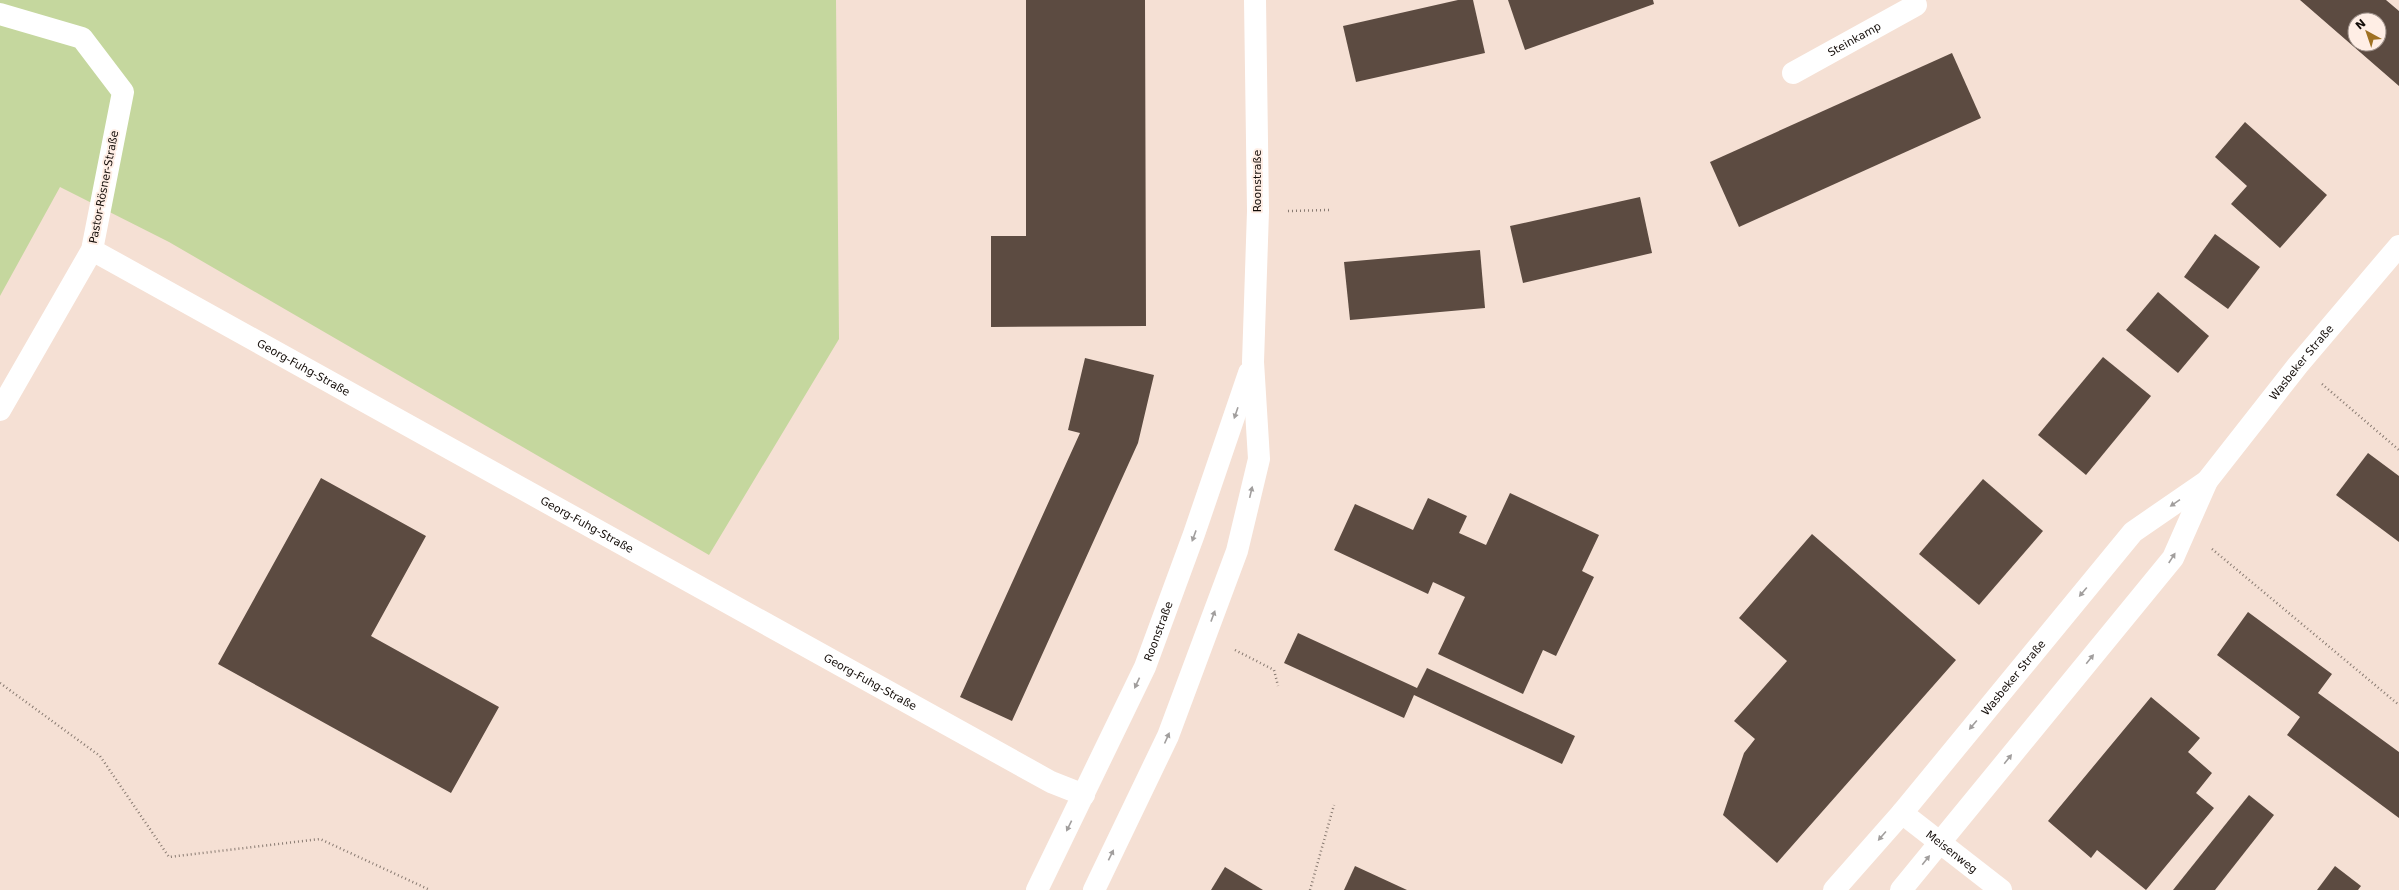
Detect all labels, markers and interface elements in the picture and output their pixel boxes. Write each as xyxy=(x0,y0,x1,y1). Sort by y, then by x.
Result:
north arrow xyxy=(2347,12,2387,52)
text: N xyxy=(2353,17,2369,33)
street label: Steinkamp xyxy=(1825,19,1883,59)
street label: Pastor-Rösner-Straße xyxy=(87,129,121,245)
street label: Roonstraße xyxy=(1251,149,1264,212)
street label: Wasbeker Straße xyxy=(2267,322,2336,403)
street label: Georg-Fuhg-Straße xyxy=(255,336,353,398)
one-way arrow xyxy=(1232,407,1238,419)
one-way arrow xyxy=(1248,486,1254,498)
street label: Georg-Fuhg-Straße xyxy=(538,494,636,556)
one-way arrow xyxy=(2170,499,2180,507)
one-way arrow xyxy=(1190,530,1196,542)
one-way arrow xyxy=(2168,553,2176,563)
one-way arrow xyxy=(2078,587,2087,598)
street label: Roonstraße xyxy=(1141,599,1175,663)
one-way arrow xyxy=(1210,610,1216,622)
street label: Wasbeker Straße xyxy=(1979,637,2048,718)
street label: Georg-Fuhg-Straße xyxy=(821,651,919,713)
one-way arrow xyxy=(2086,653,2095,664)
one-way arrow xyxy=(1134,677,1140,689)
one-way arrow xyxy=(1969,719,1978,730)
one-way arrow xyxy=(1164,732,1170,743)
one-way arrow xyxy=(2003,754,2012,764)
one-way arrow xyxy=(1066,820,1072,831)
street label: Meisenweg xyxy=(1923,828,1980,876)
one-way arrow xyxy=(1877,831,1886,841)
one-way arrow xyxy=(1108,849,1114,861)
one-way arrow xyxy=(1921,854,1930,865)

